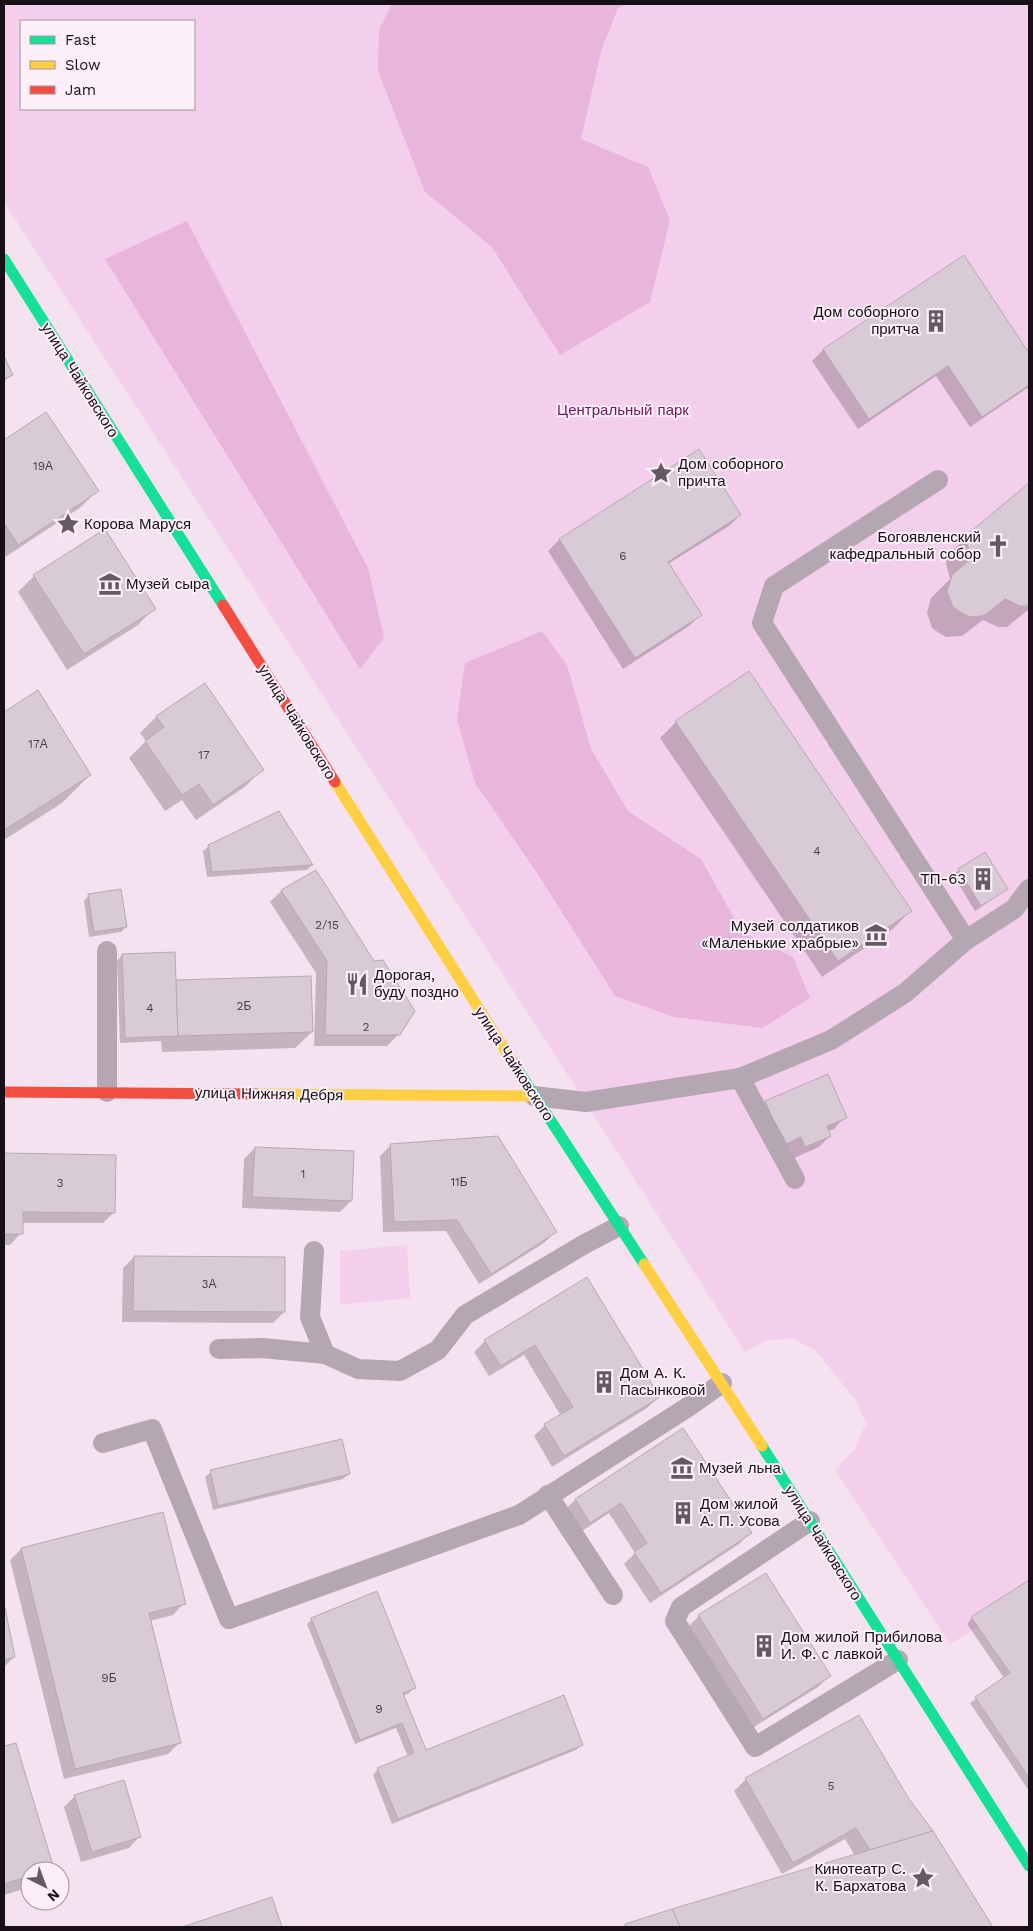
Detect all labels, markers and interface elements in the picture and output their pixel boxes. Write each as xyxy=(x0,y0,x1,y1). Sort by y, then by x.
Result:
legend xyxy=(20,20,195,110)
text: Fast xyxy=(65,31,97,49)
text: Slow xyxy=(65,56,101,74)
text: Jam xyxy=(65,81,96,99)
place label: Дом соборного притча xyxy=(814,303,920,338)
building icon: Дом соборного притча xyxy=(923,308,949,334)
street label: улица Чайковского xyxy=(37,319,123,441)
park label: Центральный парк xyxy=(557,401,689,419)
place label: Дом соборного причта xyxy=(678,455,784,490)
house number: 19А xyxy=(33,459,53,473)
place icon: Дом соборного причта xyxy=(648,460,674,486)
place icon: Корова Маруся xyxy=(55,511,81,537)
place label: Корова Маруся xyxy=(84,515,191,533)
place label: Богоявленский кафедральный собор xyxy=(830,528,981,563)
church icon: Богоявленский кафедральный собор xyxy=(985,533,1011,559)
house number: 6 xyxy=(619,549,627,563)
museum icon: Музей сыра xyxy=(97,571,123,597)
place label: Музей сыра xyxy=(126,575,210,593)
street label: улица Чайковского xyxy=(254,661,340,783)
house number: 17А xyxy=(28,737,48,751)
house number: 17 xyxy=(198,748,210,762)
house number: 4 xyxy=(813,844,821,858)
building icon: ТП-63 xyxy=(970,866,996,892)
place label: ТП-63 xyxy=(921,870,966,888)
place label: Музей солдатиков «Маленькие храбрые» xyxy=(701,917,859,952)
house number: 2/15 xyxy=(315,918,339,932)
museum icon: Музей солдатиков «Маленькие храбрые» xyxy=(863,922,889,948)
place label: Дорогая, буду поздно xyxy=(374,966,459,1001)
restaurant icon: Дорогая, буду поздно xyxy=(344,971,370,997)
house number: 2Б xyxy=(237,999,252,1013)
house number: 4 xyxy=(146,1001,154,1015)
street label: улица Чайковского xyxy=(471,1004,557,1124)
house number: 2 xyxy=(363,1020,370,1034)
street label: улица Нижняя Дебря xyxy=(195,1084,343,1104)
house number: 1 xyxy=(301,1167,305,1181)
house number: 11Б xyxy=(450,1175,468,1189)
house number: 3 xyxy=(57,1176,64,1190)
house number: 3А xyxy=(202,1277,217,1291)
place label: Дом А. К. Пасынковой xyxy=(620,1364,705,1399)
building icon: Дом А. К. Пасынковой xyxy=(591,1369,617,1395)
museum icon: Музей льна xyxy=(669,1455,695,1481)
place label: Музей льна xyxy=(699,1459,782,1477)
street label: улица Чайковского xyxy=(780,1482,866,1604)
place label: Дом жилой А. П. Усова xyxy=(700,1495,780,1530)
building icon: Дом жилой А. П. Усова xyxy=(670,1500,696,1526)
place label: Дом жилой Прибилова И. Ф. с лавкой xyxy=(781,1628,943,1663)
building icon: Дом жилой Прибилова И. Ф. с лавкой xyxy=(751,1633,777,1659)
house number: 9Б xyxy=(101,1671,117,1685)
house number: 9 xyxy=(375,1702,383,1716)
house number: 5 xyxy=(828,1779,835,1793)
place label: Кинотеатр С. К. Бархатова xyxy=(814,1860,907,1895)
north arrow xyxy=(20,1861,70,1911)
place icon: Кинотеатр С. К. Бархатова xyxy=(910,1865,936,1891)
text: N xyxy=(44,1886,63,1905)

